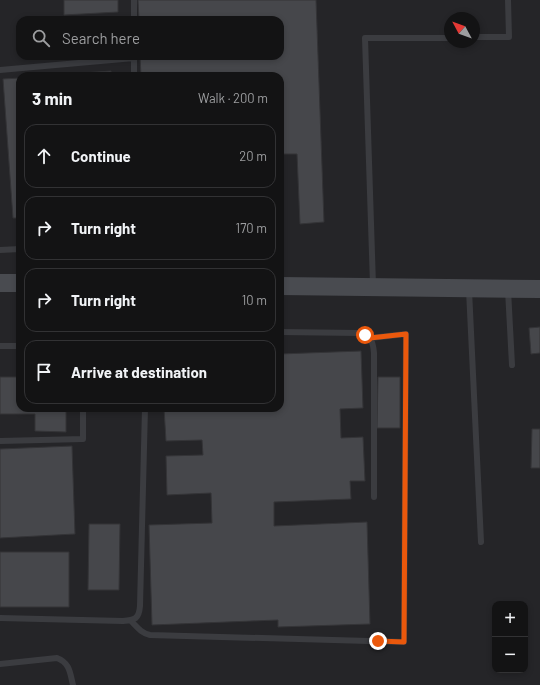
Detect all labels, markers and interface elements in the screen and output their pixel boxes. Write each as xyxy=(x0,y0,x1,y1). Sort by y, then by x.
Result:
north arrow xyxy=(444,12,480,48)
search box xyxy=(16,16,284,60)
icon: search xyxy=(30,27,52,49)
text: Search here xyxy=(62,29,140,47)
text: 3 min xyxy=(32,88,72,108)
text: Walk · 200 m xyxy=(198,90,268,106)
icon: ahead xyxy=(33,145,55,167)
text: Continue xyxy=(71,147,131,165)
text: 20 m xyxy=(239,148,267,164)
icon: right xyxy=(33,217,55,239)
text: Turn right xyxy=(71,219,136,237)
text: 170 m xyxy=(236,220,267,236)
icon: right xyxy=(33,289,55,311)
text: Turn right xyxy=(71,291,136,309)
text: 10 m xyxy=(242,292,267,308)
route start xyxy=(356,326,374,344)
icon: arrive xyxy=(33,361,55,383)
text: Arrive at destination xyxy=(71,363,207,381)
map controls xyxy=(492,601,528,673)
button: + xyxy=(492,601,528,637)
route end xyxy=(369,632,387,650)
button: − xyxy=(492,637,528,673)

